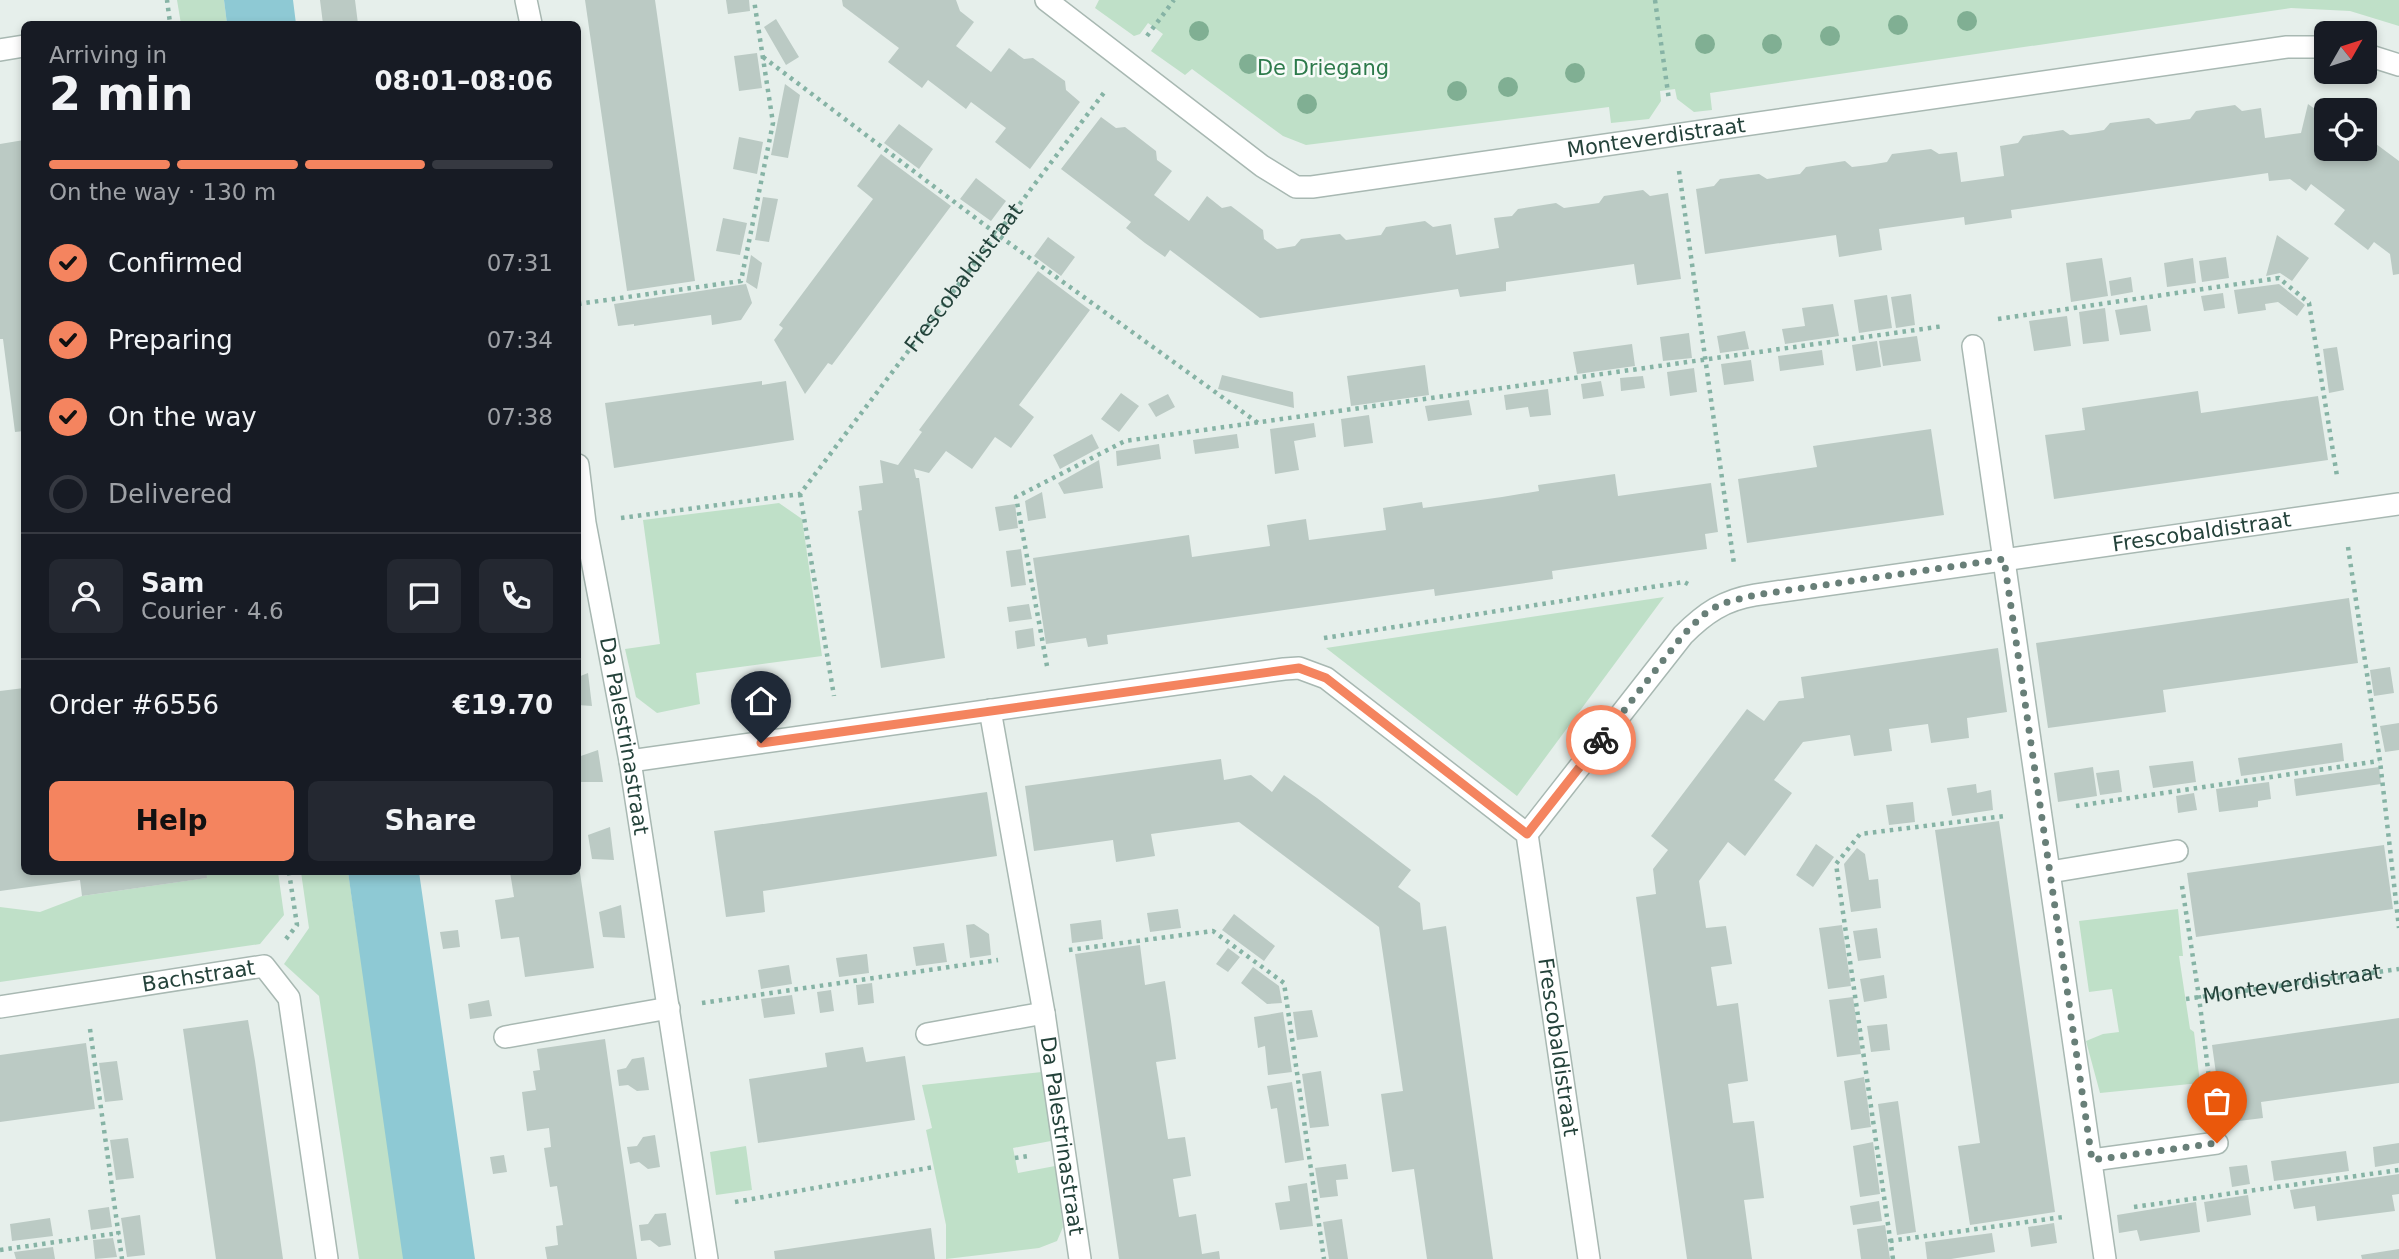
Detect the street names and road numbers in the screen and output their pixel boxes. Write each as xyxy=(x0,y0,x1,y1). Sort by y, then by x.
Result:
street label: Monteverdistraat xyxy=(1565,113,1747,162)
street label: Frescobaldistraat xyxy=(900,199,1028,357)
street label: Frescobaldistraat xyxy=(2111,507,2293,556)
street label: Da Palestrinastraat xyxy=(595,635,653,837)
street label: Bachstraat xyxy=(140,956,257,997)
street label: Frescobaldistraat xyxy=(1533,956,1583,1138)
street label: Monteverdistraat xyxy=(2201,960,2383,1009)
street label: Da Palestrinastraat xyxy=(1036,1035,1088,1237)

